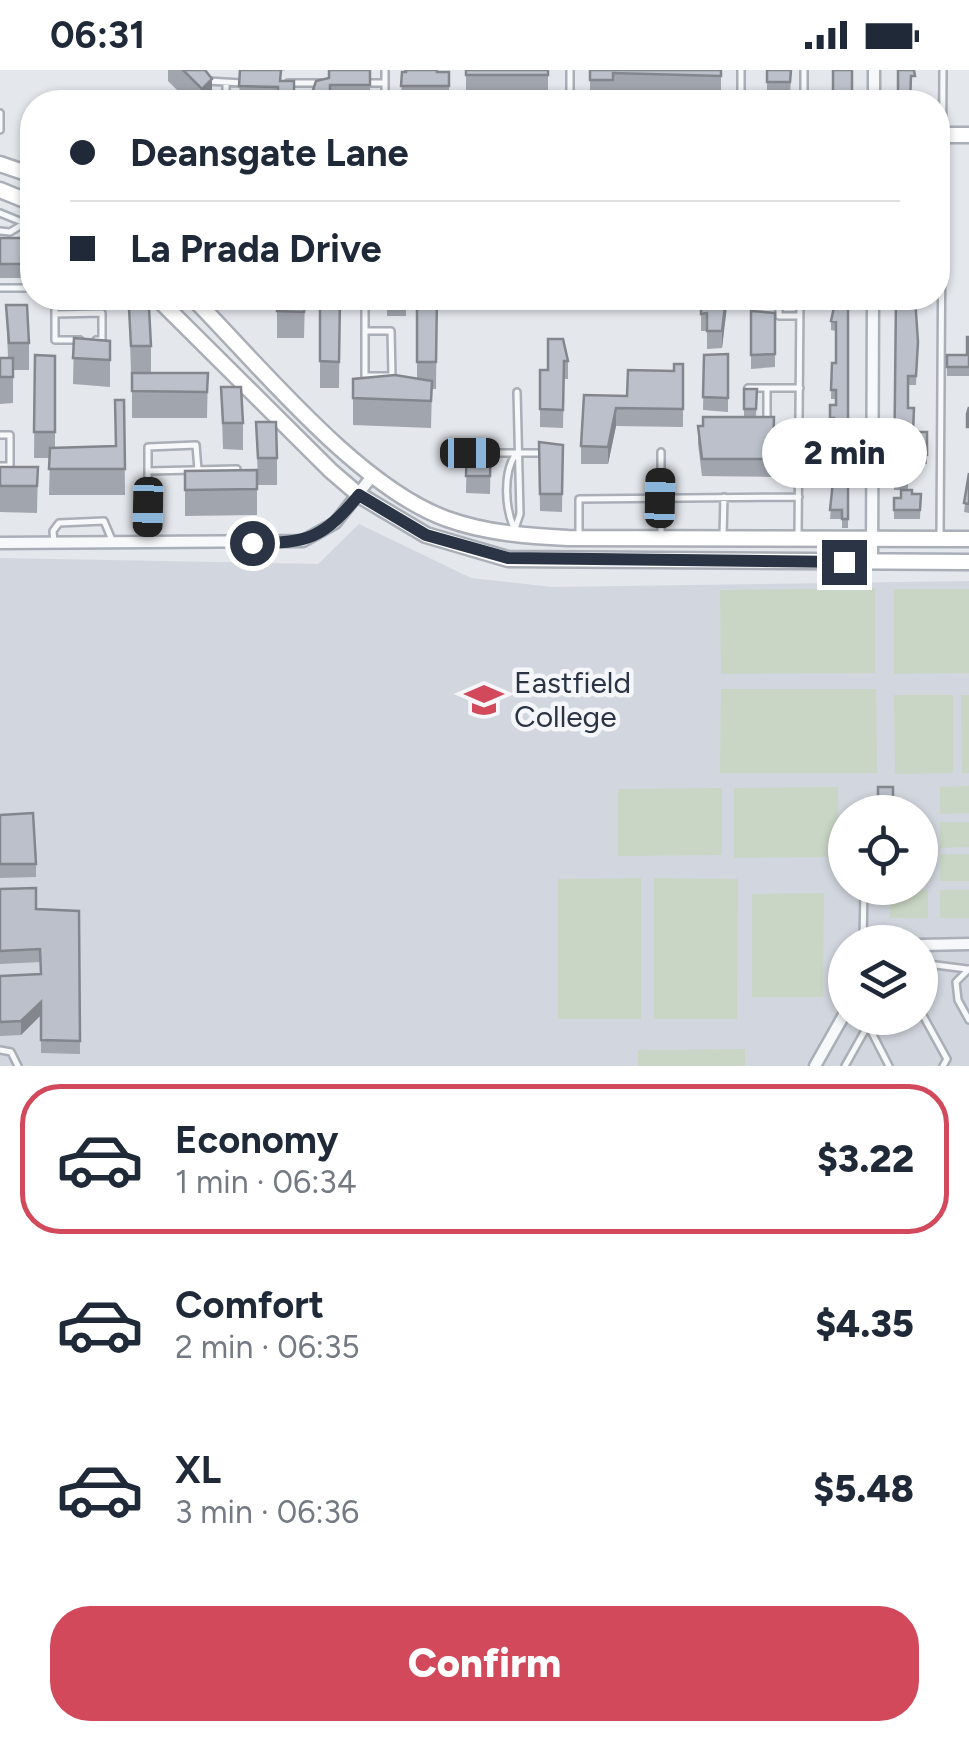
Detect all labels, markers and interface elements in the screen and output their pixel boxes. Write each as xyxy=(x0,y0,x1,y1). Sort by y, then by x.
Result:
text: 06:31 xyxy=(50,12,145,58)
text: Deansgate Lane xyxy=(130,130,409,176)
text: La Prada Drive xyxy=(130,226,382,272)
callout: 2 min xyxy=(762,417,926,487)
text: 2 min xyxy=(804,434,885,472)
car xyxy=(440,438,500,468)
car xyxy=(644,468,676,528)
car xyxy=(132,477,164,537)
route start xyxy=(230,521,275,566)
route end xyxy=(822,540,867,585)
place label: Eastfield College xyxy=(514,664,631,735)
school or university icon: Eastfield College xyxy=(463,679,505,721)
map controls xyxy=(828,795,938,1035)
button: locate xyxy=(828,795,938,905)
button: layers xyxy=(828,925,938,1035)
icon: car xyxy=(55,1114,145,1204)
text: Economy xyxy=(175,1117,338,1163)
text: $3.22 xyxy=(817,1136,914,1182)
text: 1 min · 06:34 xyxy=(175,1163,357,1201)
icon: car xyxy=(55,1279,145,1369)
text: Comfort xyxy=(175,1282,324,1328)
text: $4.35 xyxy=(815,1301,914,1347)
text: 2 min · 06:35 xyxy=(175,1328,360,1366)
icon: car xyxy=(55,1444,145,1534)
text: XL xyxy=(175,1447,221,1493)
text: $5.48 xyxy=(813,1466,914,1512)
text: 3 min · 06:36 xyxy=(175,1493,359,1531)
button: Confirm xyxy=(50,1606,919,1721)

